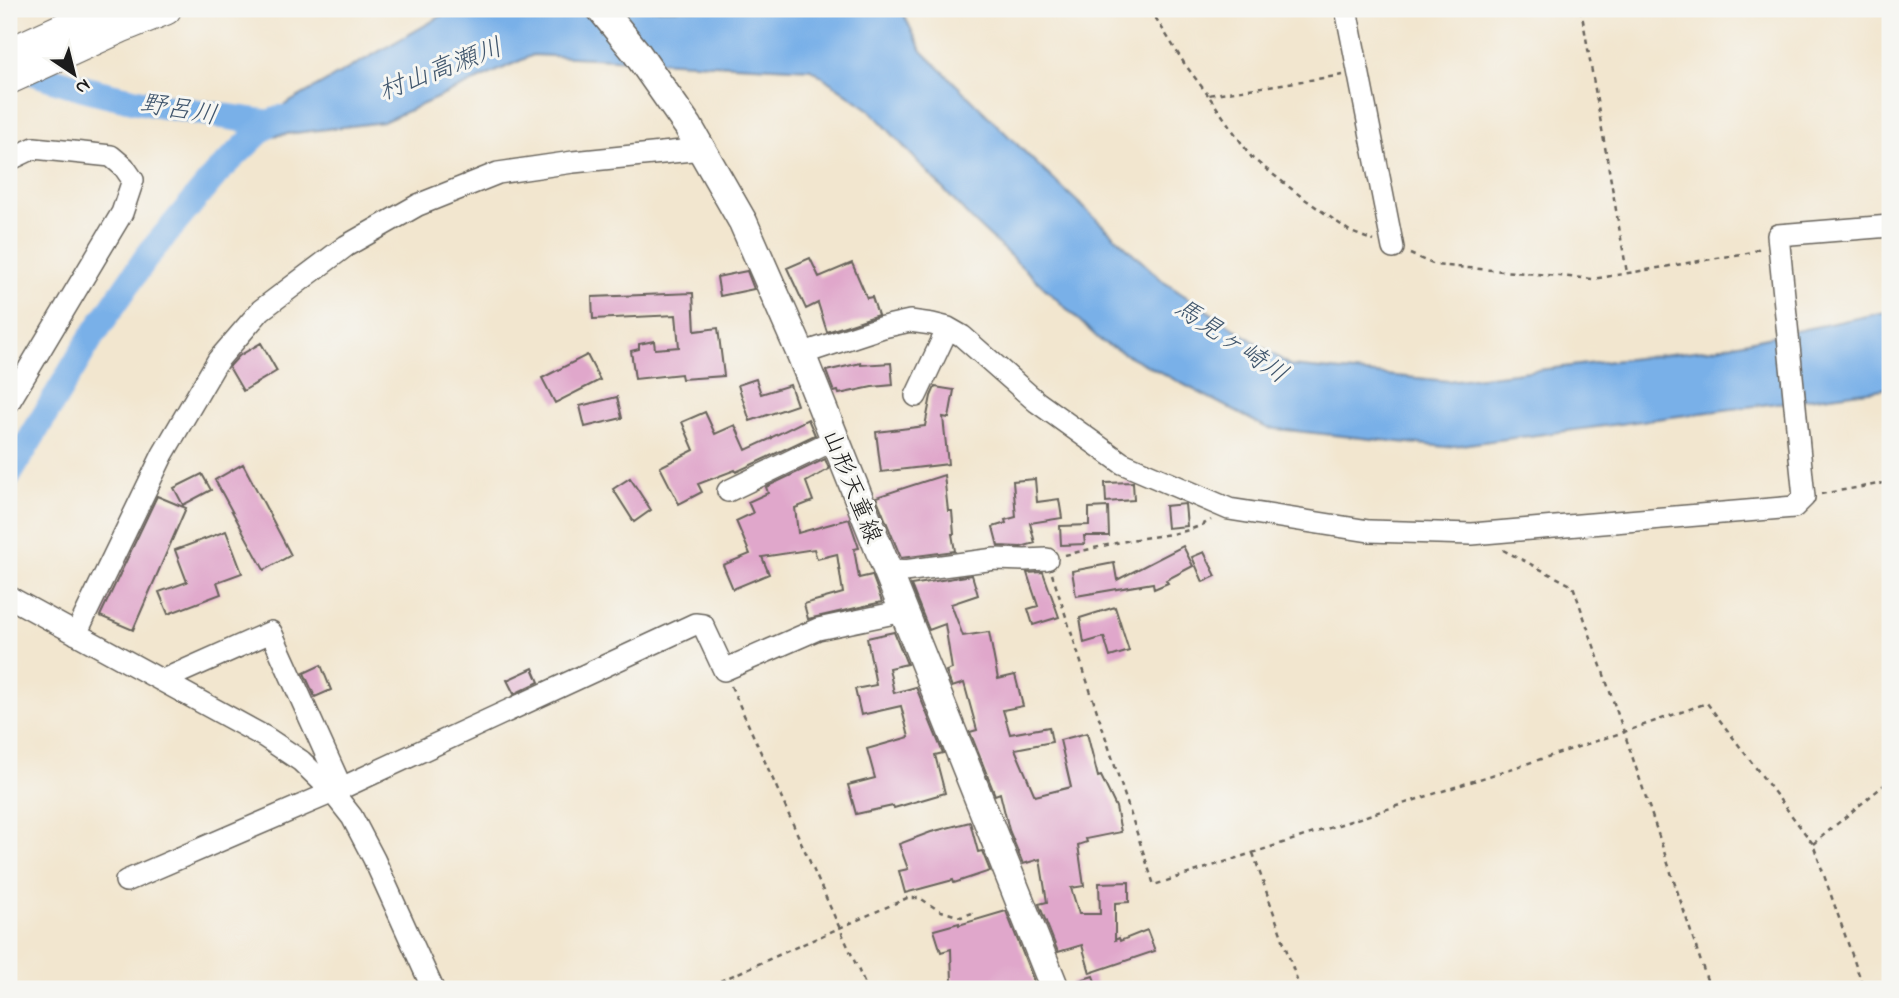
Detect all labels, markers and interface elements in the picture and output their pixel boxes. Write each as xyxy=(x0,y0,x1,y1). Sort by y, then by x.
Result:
water label: 村山高瀬川 xyxy=(374,30,509,112)
north arrow xyxy=(38,38,108,108)
text: N xyxy=(69,71,95,101)
water label: 野呂川 xyxy=(137,85,220,136)
water label: 馬見ヶ崎川 xyxy=(1166,290,1295,395)
street label: 山形天童線 xyxy=(812,425,889,549)

